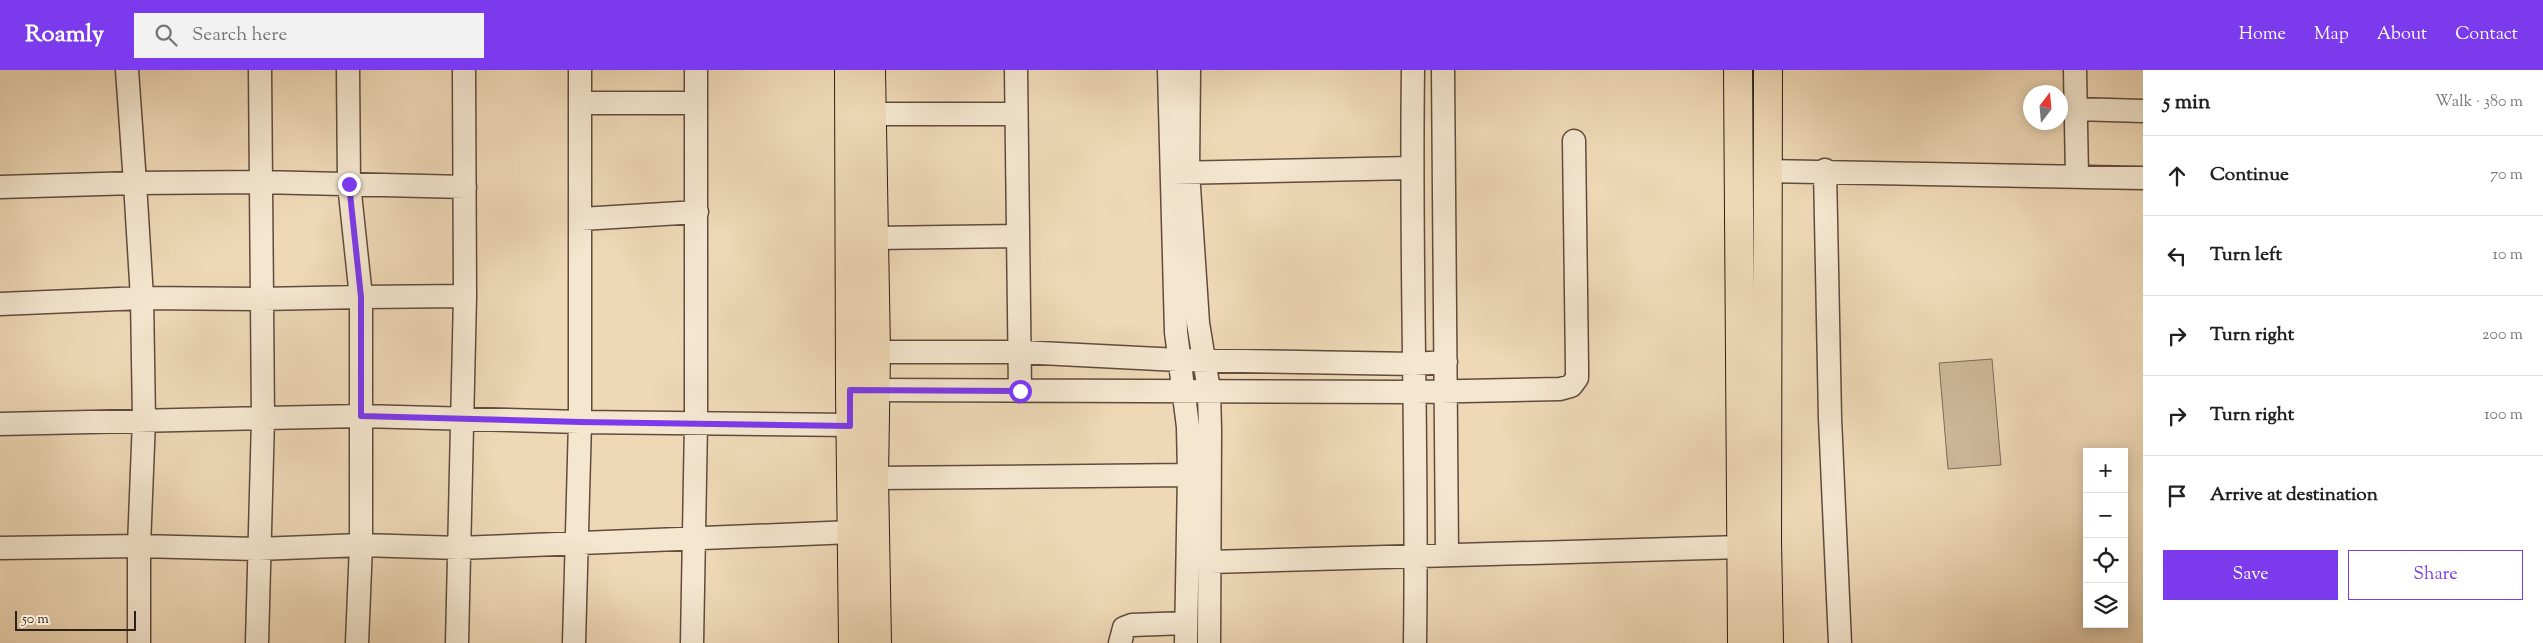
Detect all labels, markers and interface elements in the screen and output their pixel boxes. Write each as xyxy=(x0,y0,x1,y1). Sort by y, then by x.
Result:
search box xyxy=(134,13,484,58)
text: Roamly xyxy=(25,18,104,52)
icon: search xyxy=(152,21,180,49)
text: Search here xyxy=(192,22,287,49)
text: Home xyxy=(2239,22,2286,48)
text: Map xyxy=(2314,22,2349,48)
text: About xyxy=(2377,22,2427,48)
text: Contact xyxy=(2455,22,2518,48)
north arrow xyxy=(2023,85,2068,130)
text: 5 min xyxy=(2163,88,2210,118)
text: Walk · 380 m xyxy=(2435,91,2523,114)
icon: ahead xyxy=(2163,162,2191,190)
text: Continue xyxy=(2210,162,2289,189)
text: 70 m xyxy=(2490,164,2523,187)
route end xyxy=(338,173,361,196)
icon: left xyxy=(2163,242,2191,270)
text: Turn left xyxy=(2210,242,2282,269)
text: 10 m xyxy=(2493,244,2523,267)
icon: right xyxy=(2163,322,2191,350)
text: Turn right xyxy=(2210,322,2294,349)
text: 200 m xyxy=(2482,324,2523,347)
route start xyxy=(1009,380,1032,403)
icon: right xyxy=(2163,402,2191,430)
text: Turn right xyxy=(2210,402,2294,429)
text: 100 m xyxy=(2484,404,2523,427)
map controls xyxy=(2083,448,2128,628)
button: + xyxy=(2083,448,2128,493)
icon: arrive xyxy=(2163,482,2191,510)
text: Arrive at destination xyxy=(2210,482,2378,509)
button: − xyxy=(2083,493,2128,538)
button: locate xyxy=(2083,538,2128,583)
button: Save xyxy=(2163,550,2338,600)
button: Share xyxy=(2348,550,2523,600)
button: layers xyxy=(2083,583,2128,628)
scale bar xyxy=(15,608,136,631)
text: 50 m xyxy=(22,610,49,630)

